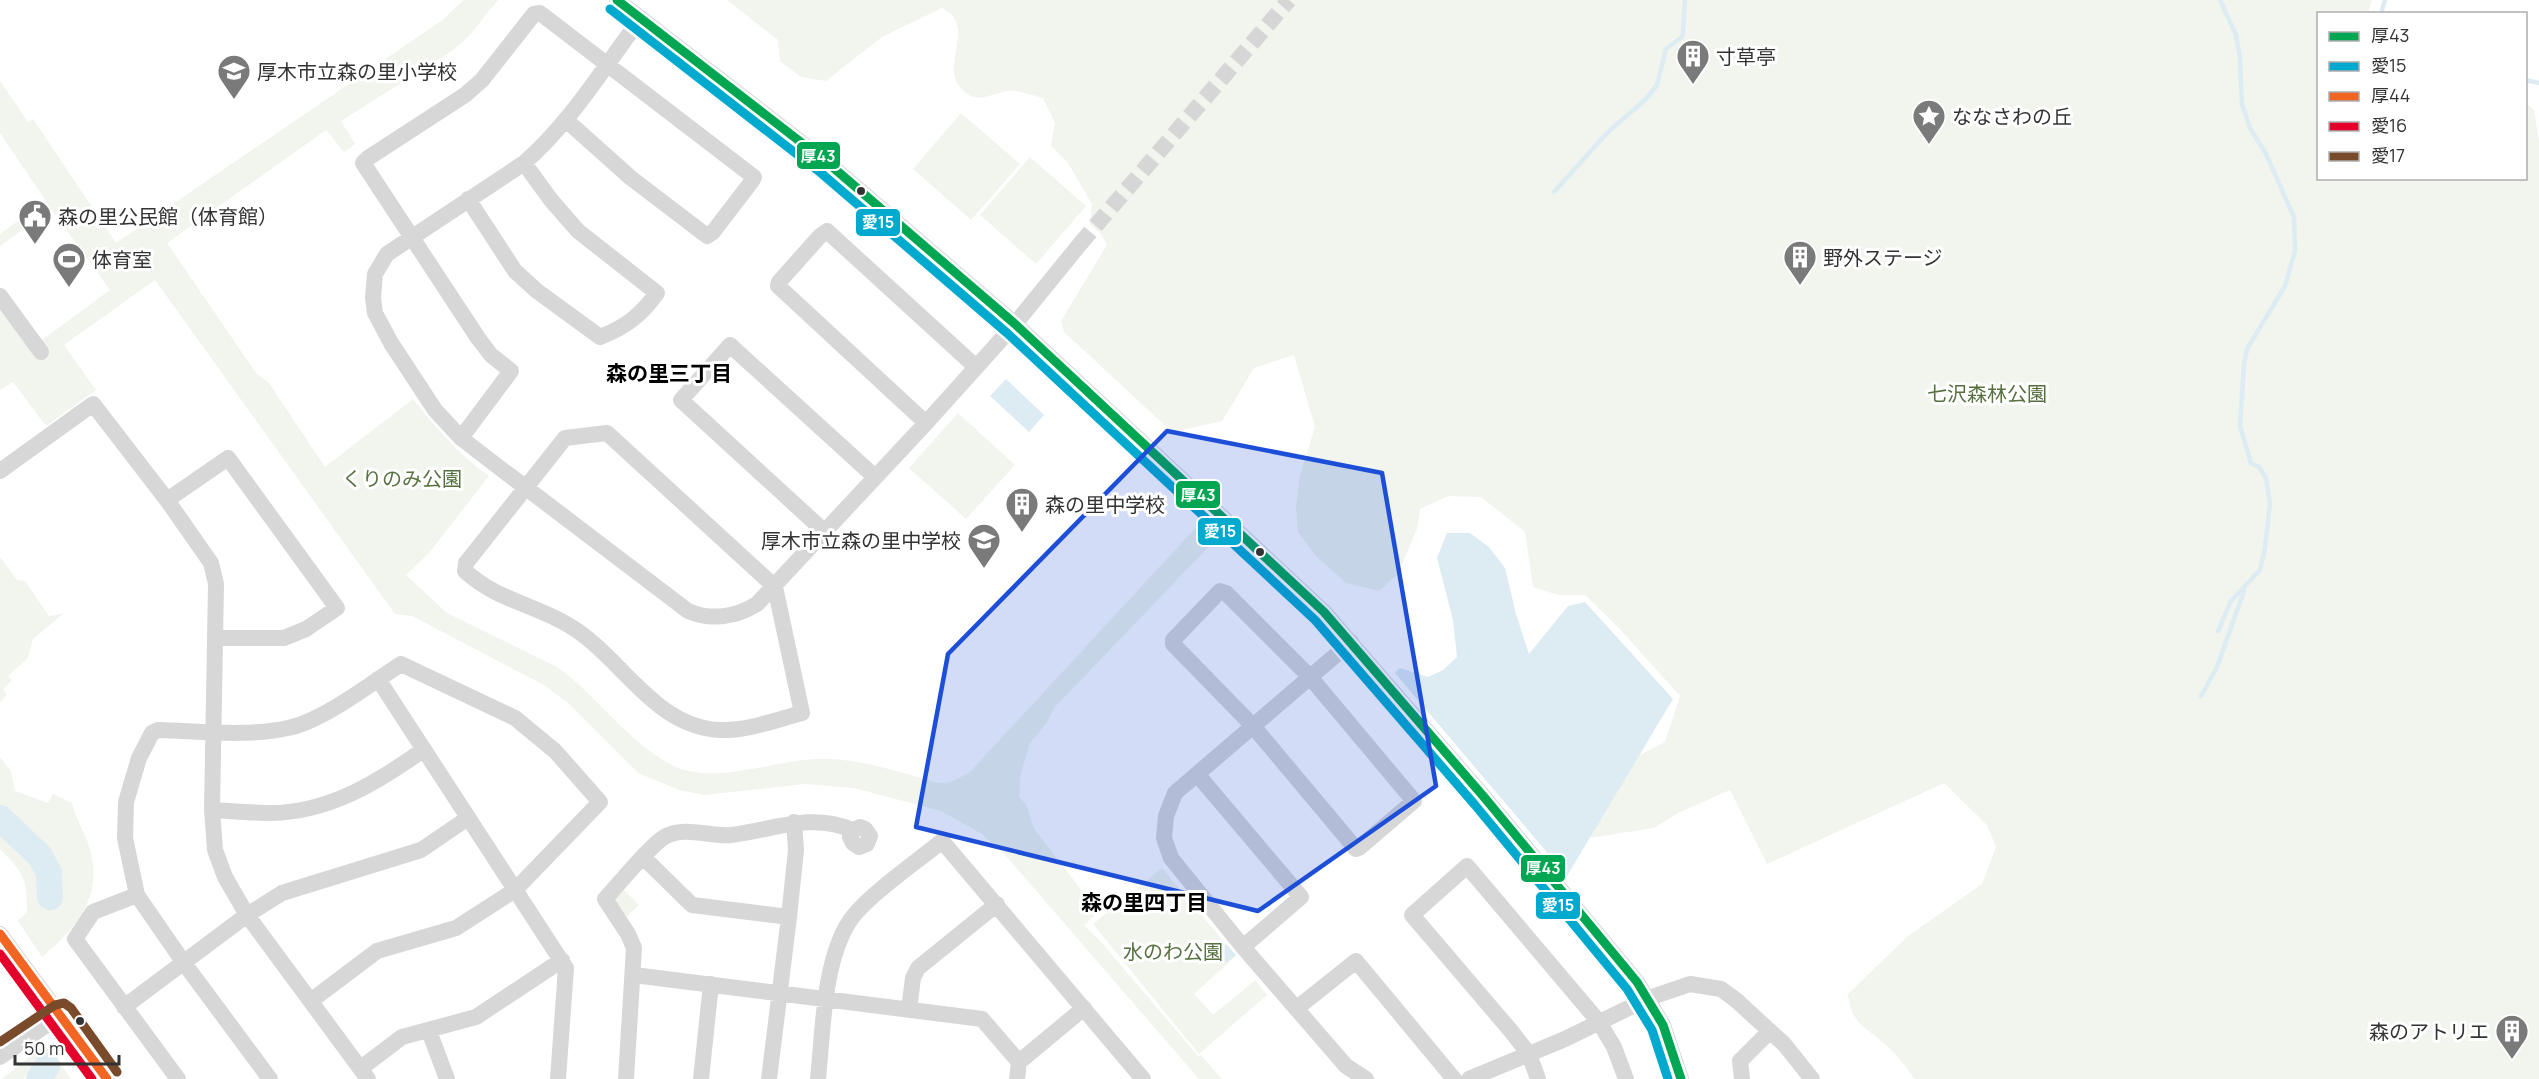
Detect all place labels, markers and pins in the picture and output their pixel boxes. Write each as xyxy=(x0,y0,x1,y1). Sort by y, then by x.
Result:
building icon: 寸草亭 xyxy=(1675,38,1711,85)
place label: 寸草亭 xyxy=(1716,43,1776,70)
school or university icon: 厚木市立森の里小学校 xyxy=(216,53,252,100)
place label: 厚木市立森の里小学校 xyxy=(257,58,457,85)
place icon: ななさわの丘 xyxy=(1911,98,1947,145)
place label: ななさわの丘 xyxy=(1952,103,2072,130)
unlabelled marker xyxy=(855,185,867,197)
public building icon: 森の里公民館（体育館） xyxy=(17,198,53,245)
place label: 森の里公民館（体育館） xyxy=(58,203,278,230)
building icon: 野外ステージ xyxy=(1782,239,1818,286)
sports icon: 体育室 xyxy=(51,241,87,288)
place label: 野外ステージ xyxy=(1823,244,1943,271)
place label: 体育室 xyxy=(92,246,152,273)
building icon: 森の里中学校 xyxy=(1004,486,1040,533)
place label: 森の里中学校 xyxy=(1045,491,1165,518)
school or university icon: 厚木市立森の里中学校 xyxy=(966,522,1002,569)
place label: 厚木市立森の里中学校 xyxy=(761,527,961,554)
unlabelled marker xyxy=(1254,546,1266,558)
building icon: 森のアトリエ xyxy=(2494,1013,2530,1060)
unlabelled marker xyxy=(74,1015,86,1027)
place label: 森のアトリエ xyxy=(2369,1018,2489,1045)

